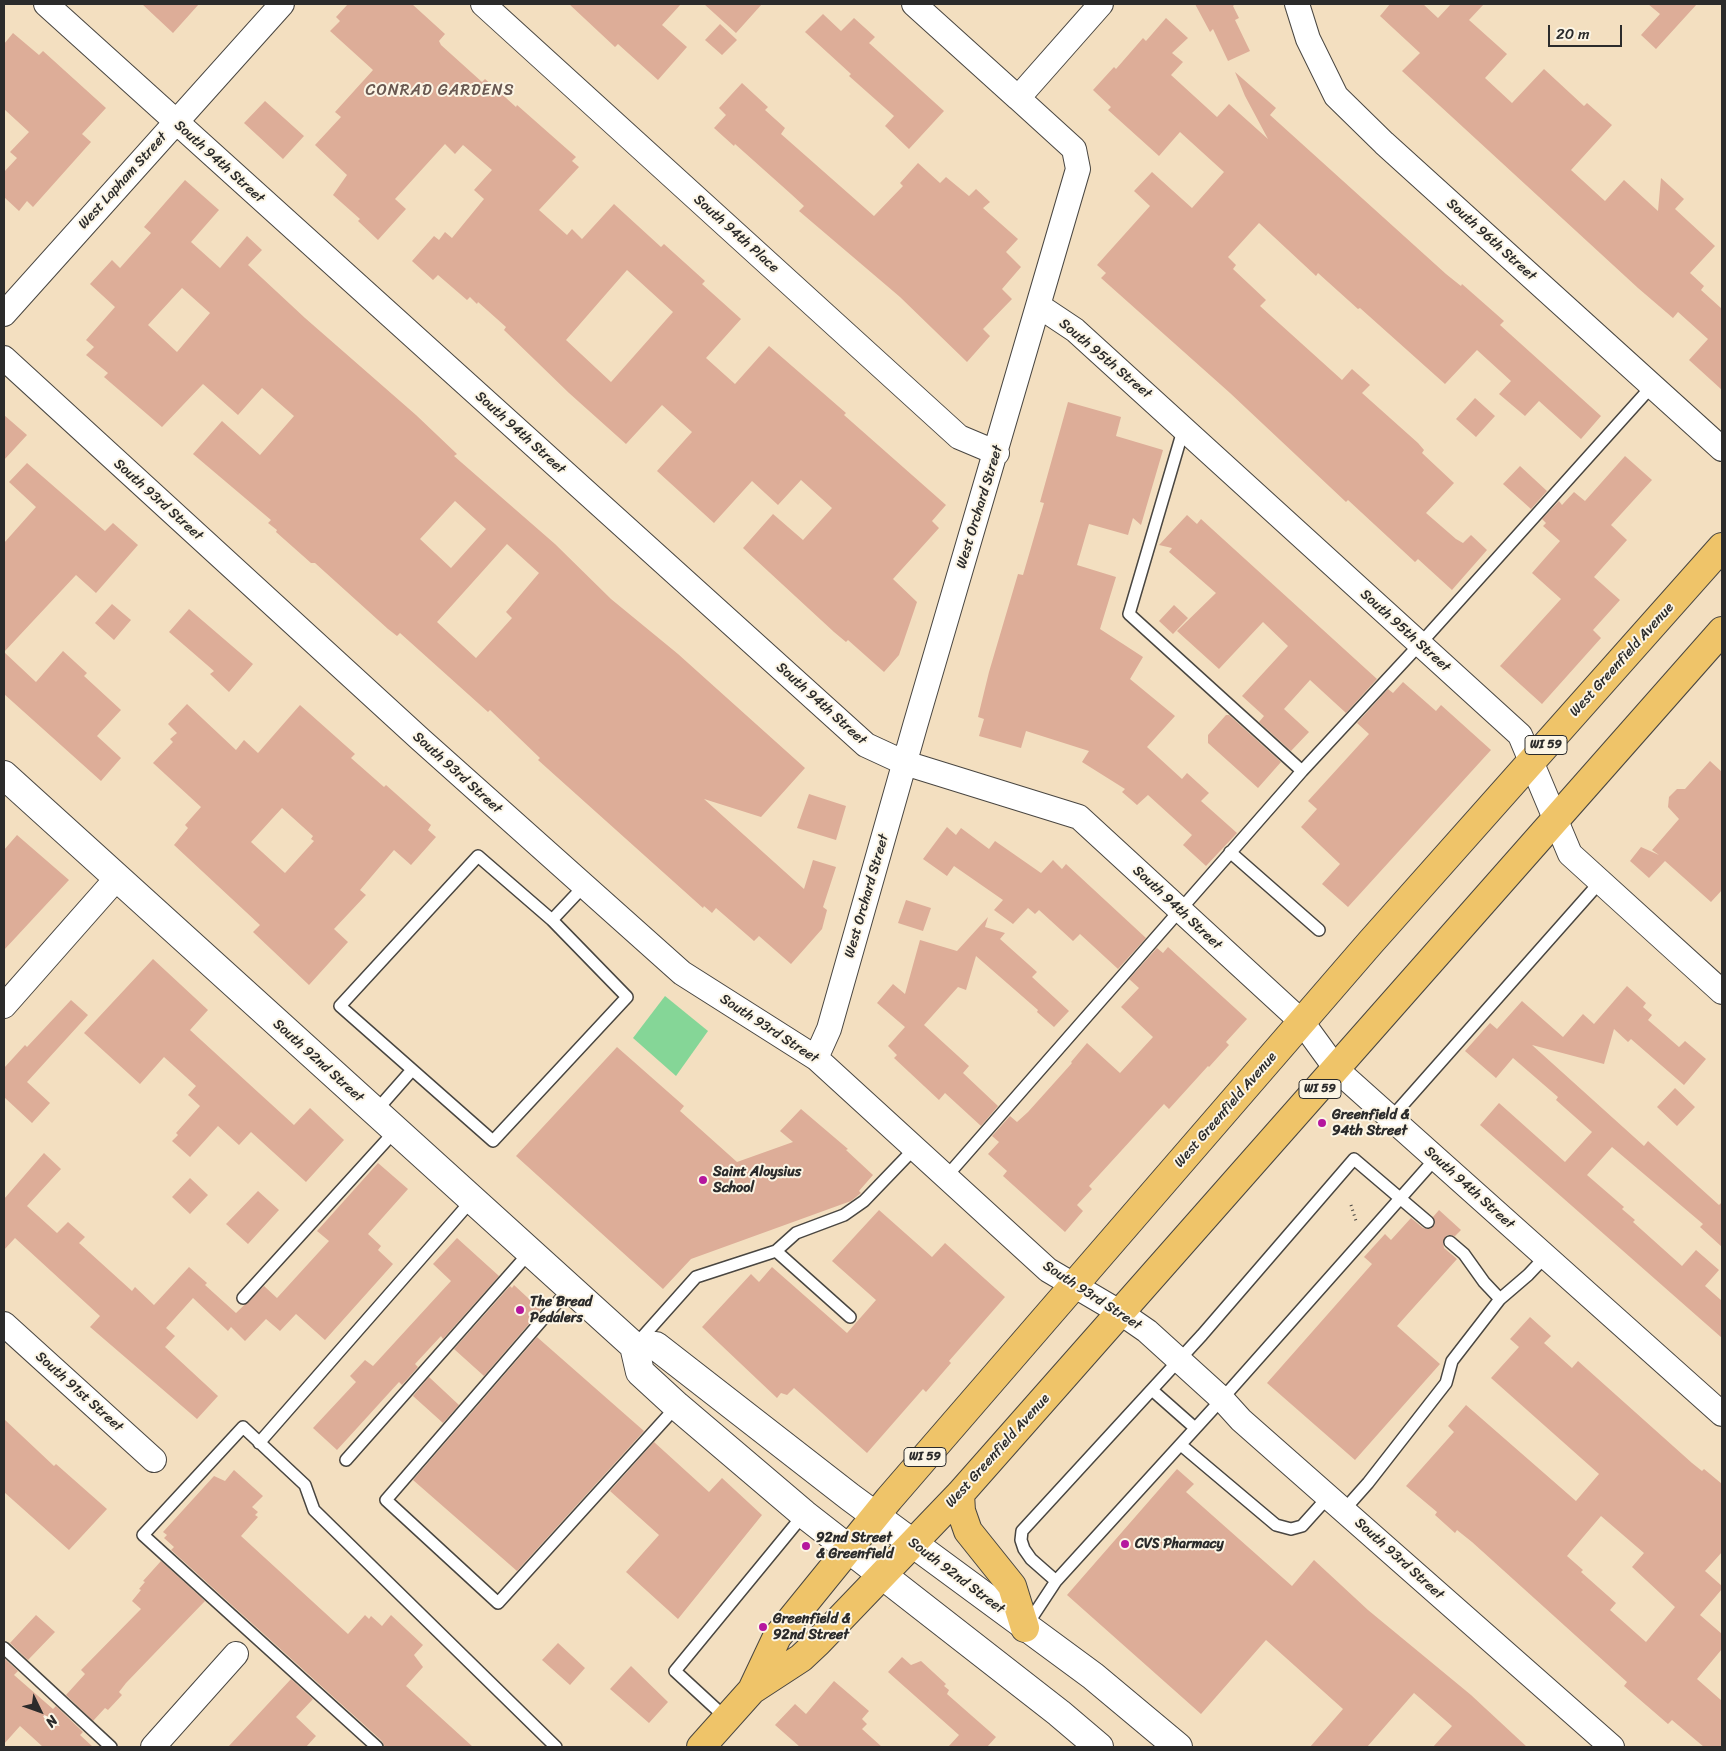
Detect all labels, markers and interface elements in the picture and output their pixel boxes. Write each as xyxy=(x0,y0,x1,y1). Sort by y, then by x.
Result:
scale bar xyxy=(1551,15,1625,47)
text: 20 m xyxy=(1556,21,1590,47)
district label: CONRAD GARDENS xyxy=(364,81,516,101)
street label: South 94th Street xyxy=(170,117,268,207)
street label: West Lapham Street xyxy=(75,129,171,233)
street label: South 94th Place xyxy=(690,191,782,277)
street label: South 96th Street xyxy=(1443,195,1539,285)
street label: South 95th Street xyxy=(1055,315,1155,403)
street label: South 94th Street xyxy=(471,388,569,478)
street label: West Orchard Street xyxy=(953,443,1007,571)
street label: South 93rd Street xyxy=(110,456,206,544)
street label: South 95th Street xyxy=(1356,586,1454,676)
street label: West Greenfield Avenue xyxy=(1566,600,1678,720)
street label: South 94th Street xyxy=(772,659,870,749)
street label: South 93rd Street xyxy=(409,729,505,817)
road number: WI 59 xyxy=(1525,736,1567,754)
street label: West Orchard Street xyxy=(841,832,893,960)
street label: South 94th Street xyxy=(1129,862,1225,954)
street label: South 93rd Street xyxy=(717,991,821,1067)
street label: South 92nd Street xyxy=(269,1016,367,1106)
street label: West Greenfield Avenue xyxy=(1171,1049,1281,1171)
road number: WI 59 xyxy=(1299,1080,1341,1098)
place label: Greenfield & 94th Street xyxy=(1332,1107,1409,1140)
marker: Greenfield & 94th Street xyxy=(1316,1117,1328,1129)
street label: South 94th Street xyxy=(1420,1143,1518,1233)
place label: Saint Aloysius School xyxy=(713,1164,801,1196)
marker: Saint Aloysius School xyxy=(697,1174,709,1186)
street label: South 93rd Street xyxy=(1040,1258,1144,1334)
place label: The Bread Pedalers xyxy=(530,1294,592,1326)
marker: The Bread Pedalers xyxy=(514,1304,526,1316)
street label: South 91st Street xyxy=(32,1348,126,1436)
street label: West Greenfield Avenue xyxy=(942,1391,1054,1511)
road number: WI 59 xyxy=(904,1448,946,1466)
street label: South 93rd Street xyxy=(1351,1515,1447,1603)
place label: 92nd Street & Greenfield xyxy=(816,1530,893,1562)
street label: South 92nd Street xyxy=(904,1534,1008,1618)
place label: CVS Pharmacy xyxy=(1135,1536,1224,1552)
marker: CVS Pharmacy xyxy=(1119,1538,1131,1550)
marker: 92nd Street & Greenfield xyxy=(800,1540,812,1552)
place label: Greenfield & 92nd Street xyxy=(773,1611,850,1644)
marker: Greenfield & 92nd Street xyxy=(757,1621,769,1633)
north arrow xyxy=(15,1686,65,1736)
text: N xyxy=(39,1709,64,1733)

